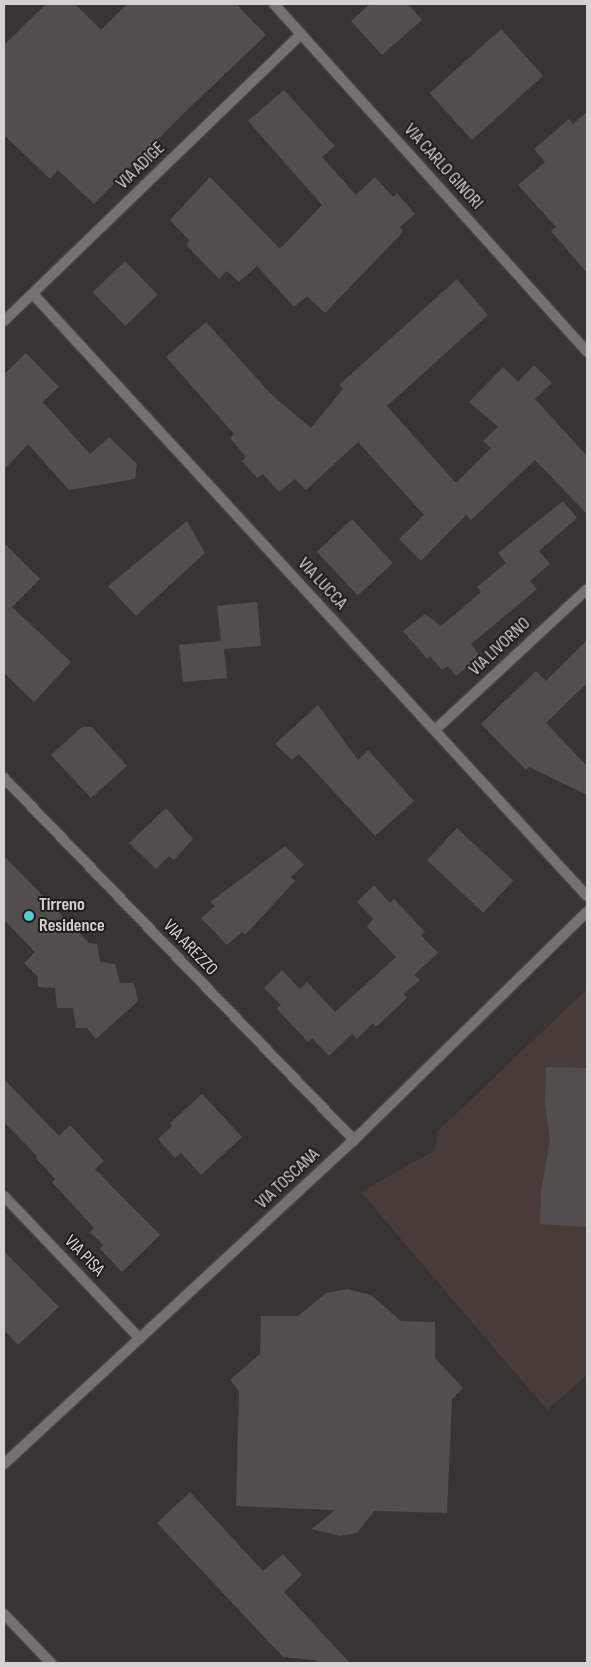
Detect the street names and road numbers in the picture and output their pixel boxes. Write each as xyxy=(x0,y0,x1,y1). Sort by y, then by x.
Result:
street label: VIA CARLO GINORI xyxy=(399,120,487,214)
street label: VIA ADIGE xyxy=(112,138,170,194)
street label: VIA LUCCA xyxy=(293,554,351,614)
street label: VIA LIVORNO xyxy=(465,613,535,681)
street label: VIA AREZZO xyxy=(158,916,222,980)
street label: VIA TOSCANA xyxy=(252,1144,324,1214)
street label: VIA PISA xyxy=(59,1231,109,1281)

